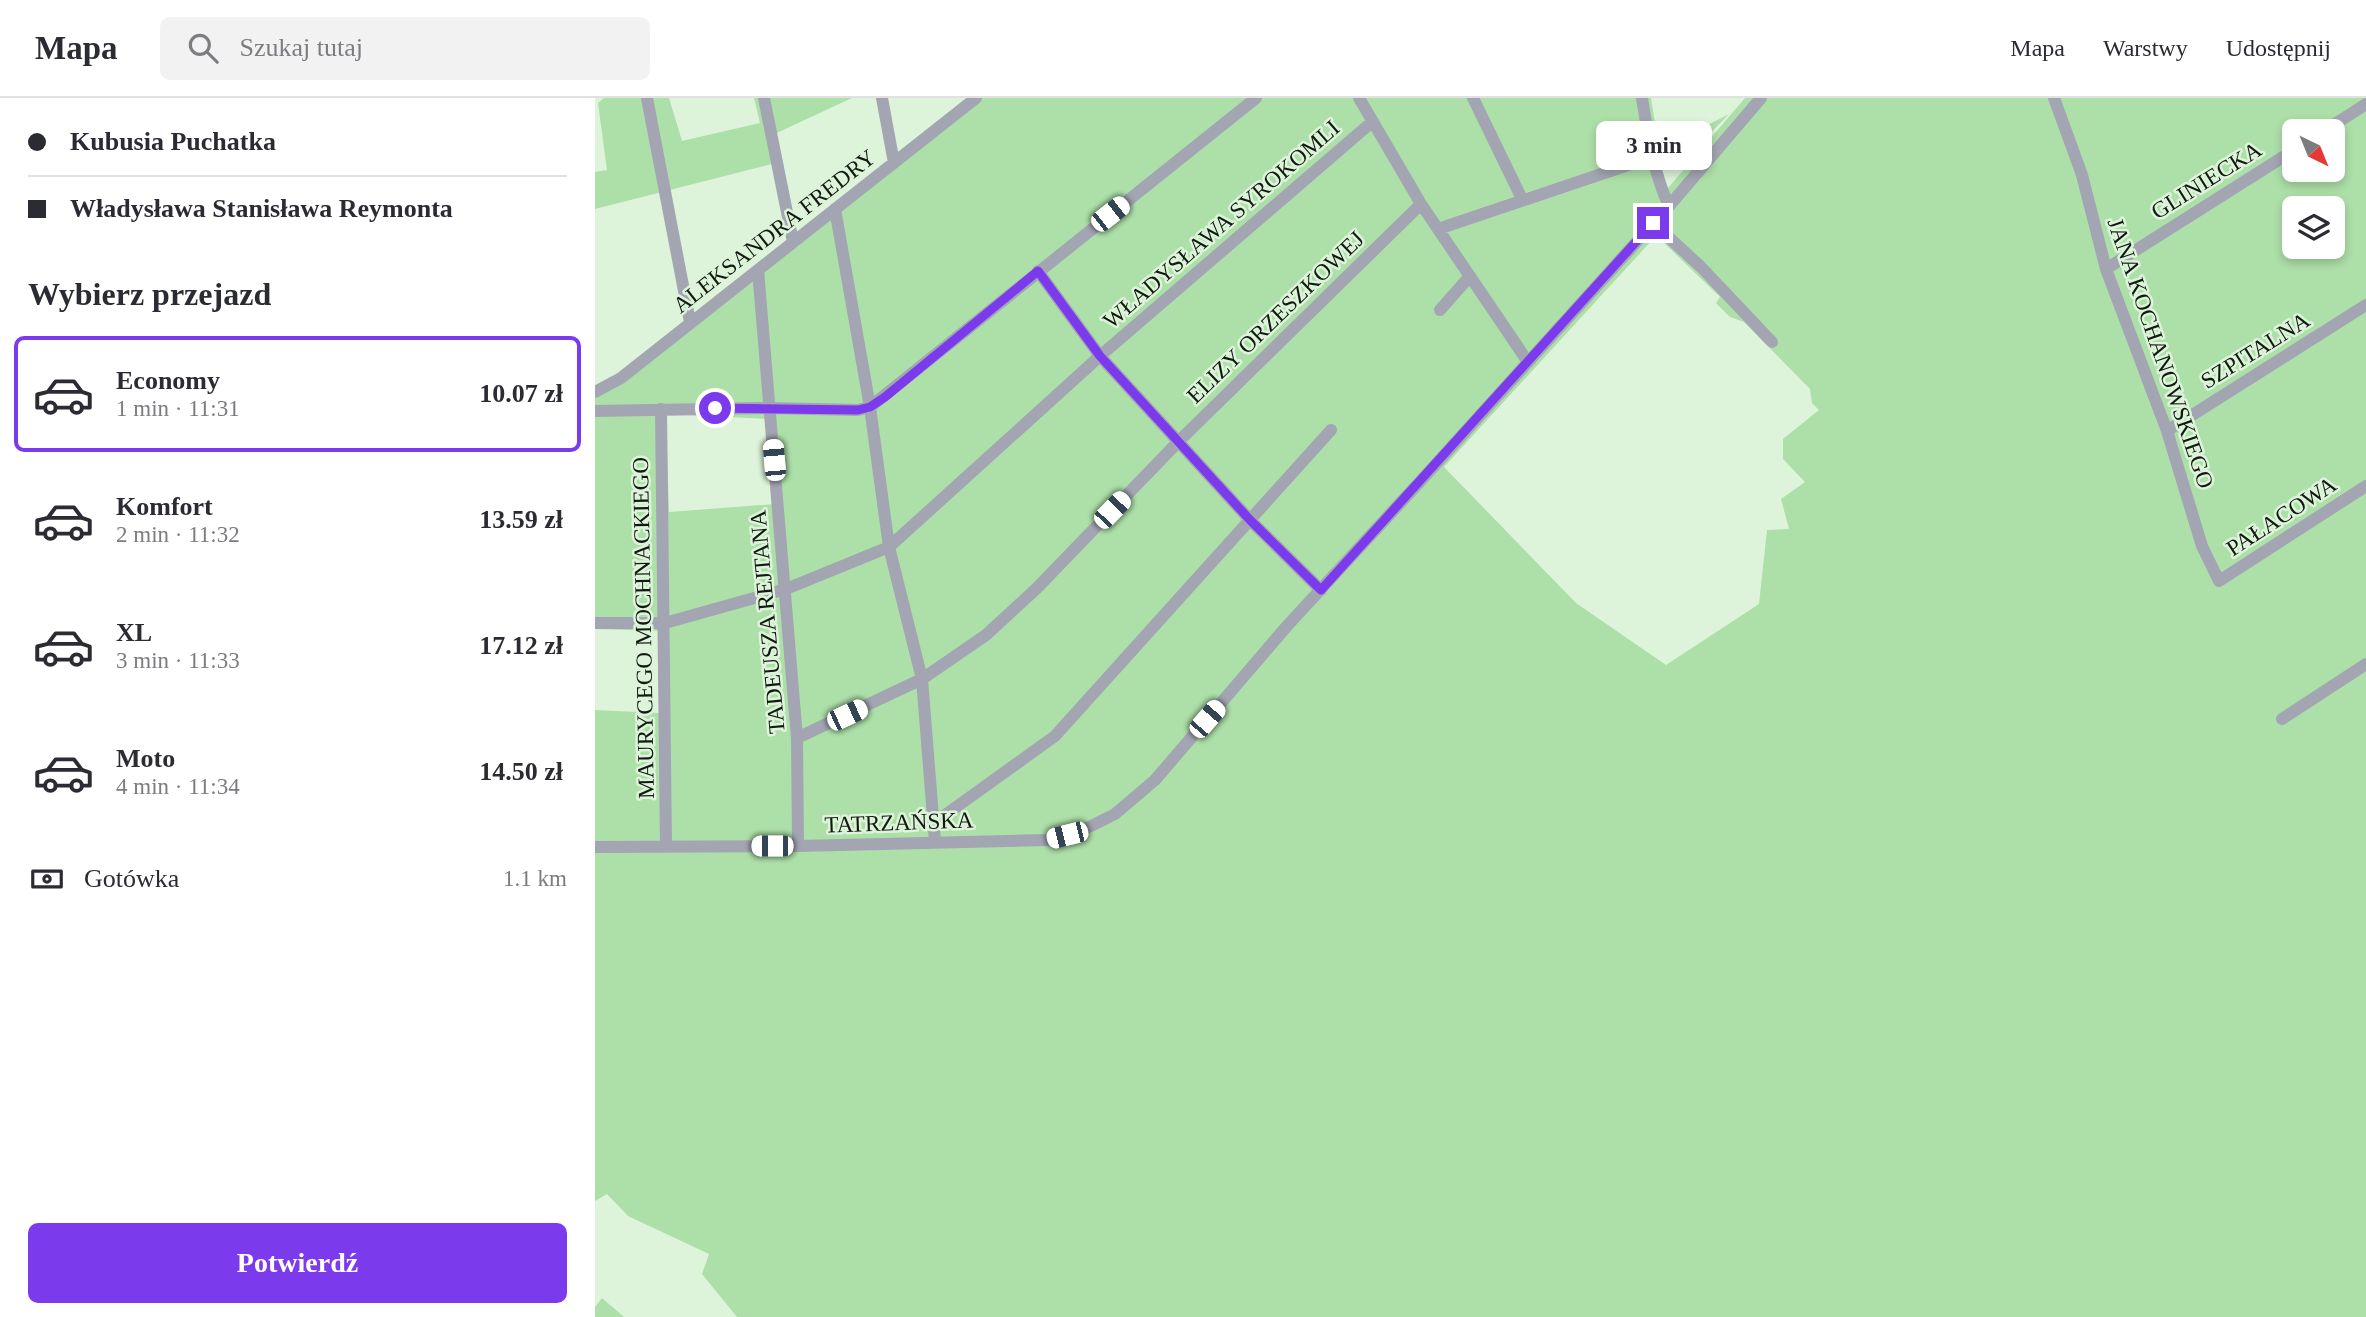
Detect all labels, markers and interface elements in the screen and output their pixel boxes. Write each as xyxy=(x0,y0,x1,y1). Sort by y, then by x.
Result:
search box xyxy=(160,17,650,80)
icon: search xyxy=(184,29,222,67)
text: Mapa xyxy=(35,30,118,66)
text: Szukaj tutaj xyxy=(240,33,363,62)
text: Mapa xyxy=(2010,35,2065,61)
text: Warstwy xyxy=(2103,35,2188,61)
text: Udostępnij xyxy=(2226,35,2331,61)
street label: WŁADYSŁAWA SYROKOMLI xyxy=(1098,115,1344,334)
north arrow xyxy=(2282,119,2345,182)
map controls xyxy=(2282,119,2345,259)
callout: 3 min xyxy=(1595,122,1711,170)
text: Kubusia Puchatka xyxy=(70,127,276,156)
text: 3 min xyxy=(1626,133,1682,158)
street label: GLINIECKA xyxy=(2147,136,2266,224)
street label: ALEKSANDRA FREDRY xyxy=(668,144,881,318)
car xyxy=(1087,193,1134,235)
text: Władysława Stanisława Reymonta xyxy=(70,194,453,223)
button: layers xyxy=(2282,196,2345,259)
route end xyxy=(1637,207,1669,239)
street label: JANA KOCHANOWSKIEGO xyxy=(2102,215,2219,492)
street label: ELIZY ORZESZKOWEJ xyxy=(1182,226,1369,408)
text: Wybierz przejazd xyxy=(28,276,271,312)
street label: SZPITALNA xyxy=(2196,307,2315,394)
icon: car xyxy=(32,363,95,426)
text: Economy xyxy=(116,366,220,395)
text: 10.07 zł xyxy=(479,379,563,408)
route start xyxy=(699,392,731,424)
text: 1 min · 11:31 xyxy=(116,396,240,421)
car xyxy=(762,438,787,482)
street label: MAURYCEGO MOCHNACKIEGO xyxy=(628,457,659,799)
street label: PAŁACOWA xyxy=(2222,472,2341,561)
car xyxy=(1090,488,1135,532)
icon: car xyxy=(32,489,95,552)
text: Komfort xyxy=(116,492,213,521)
text: 13.59 zł xyxy=(479,505,563,534)
street label: TADEUSZA REJTANA xyxy=(745,509,790,735)
text: 2 min · 11:32 xyxy=(116,522,240,547)
icon: car xyxy=(32,615,95,678)
text: XL xyxy=(116,618,152,647)
text: 17.12 zł xyxy=(479,631,563,660)
text: 3 min · 11:33 xyxy=(116,648,240,673)
car xyxy=(1186,696,1229,742)
car xyxy=(824,697,871,733)
icon: car xyxy=(32,741,95,804)
text: Moto xyxy=(116,744,175,773)
text: 14.50 zł xyxy=(479,757,563,786)
text: 4 min · 11:34 xyxy=(116,774,240,799)
street label: TATRZAŃSKA xyxy=(824,807,974,838)
car xyxy=(1045,820,1090,850)
car xyxy=(752,836,794,857)
icon: cash xyxy=(28,860,66,898)
text: Gotówka xyxy=(84,864,179,893)
text: 1.1 km xyxy=(503,866,567,891)
button: Potwierdź xyxy=(28,1223,567,1303)

